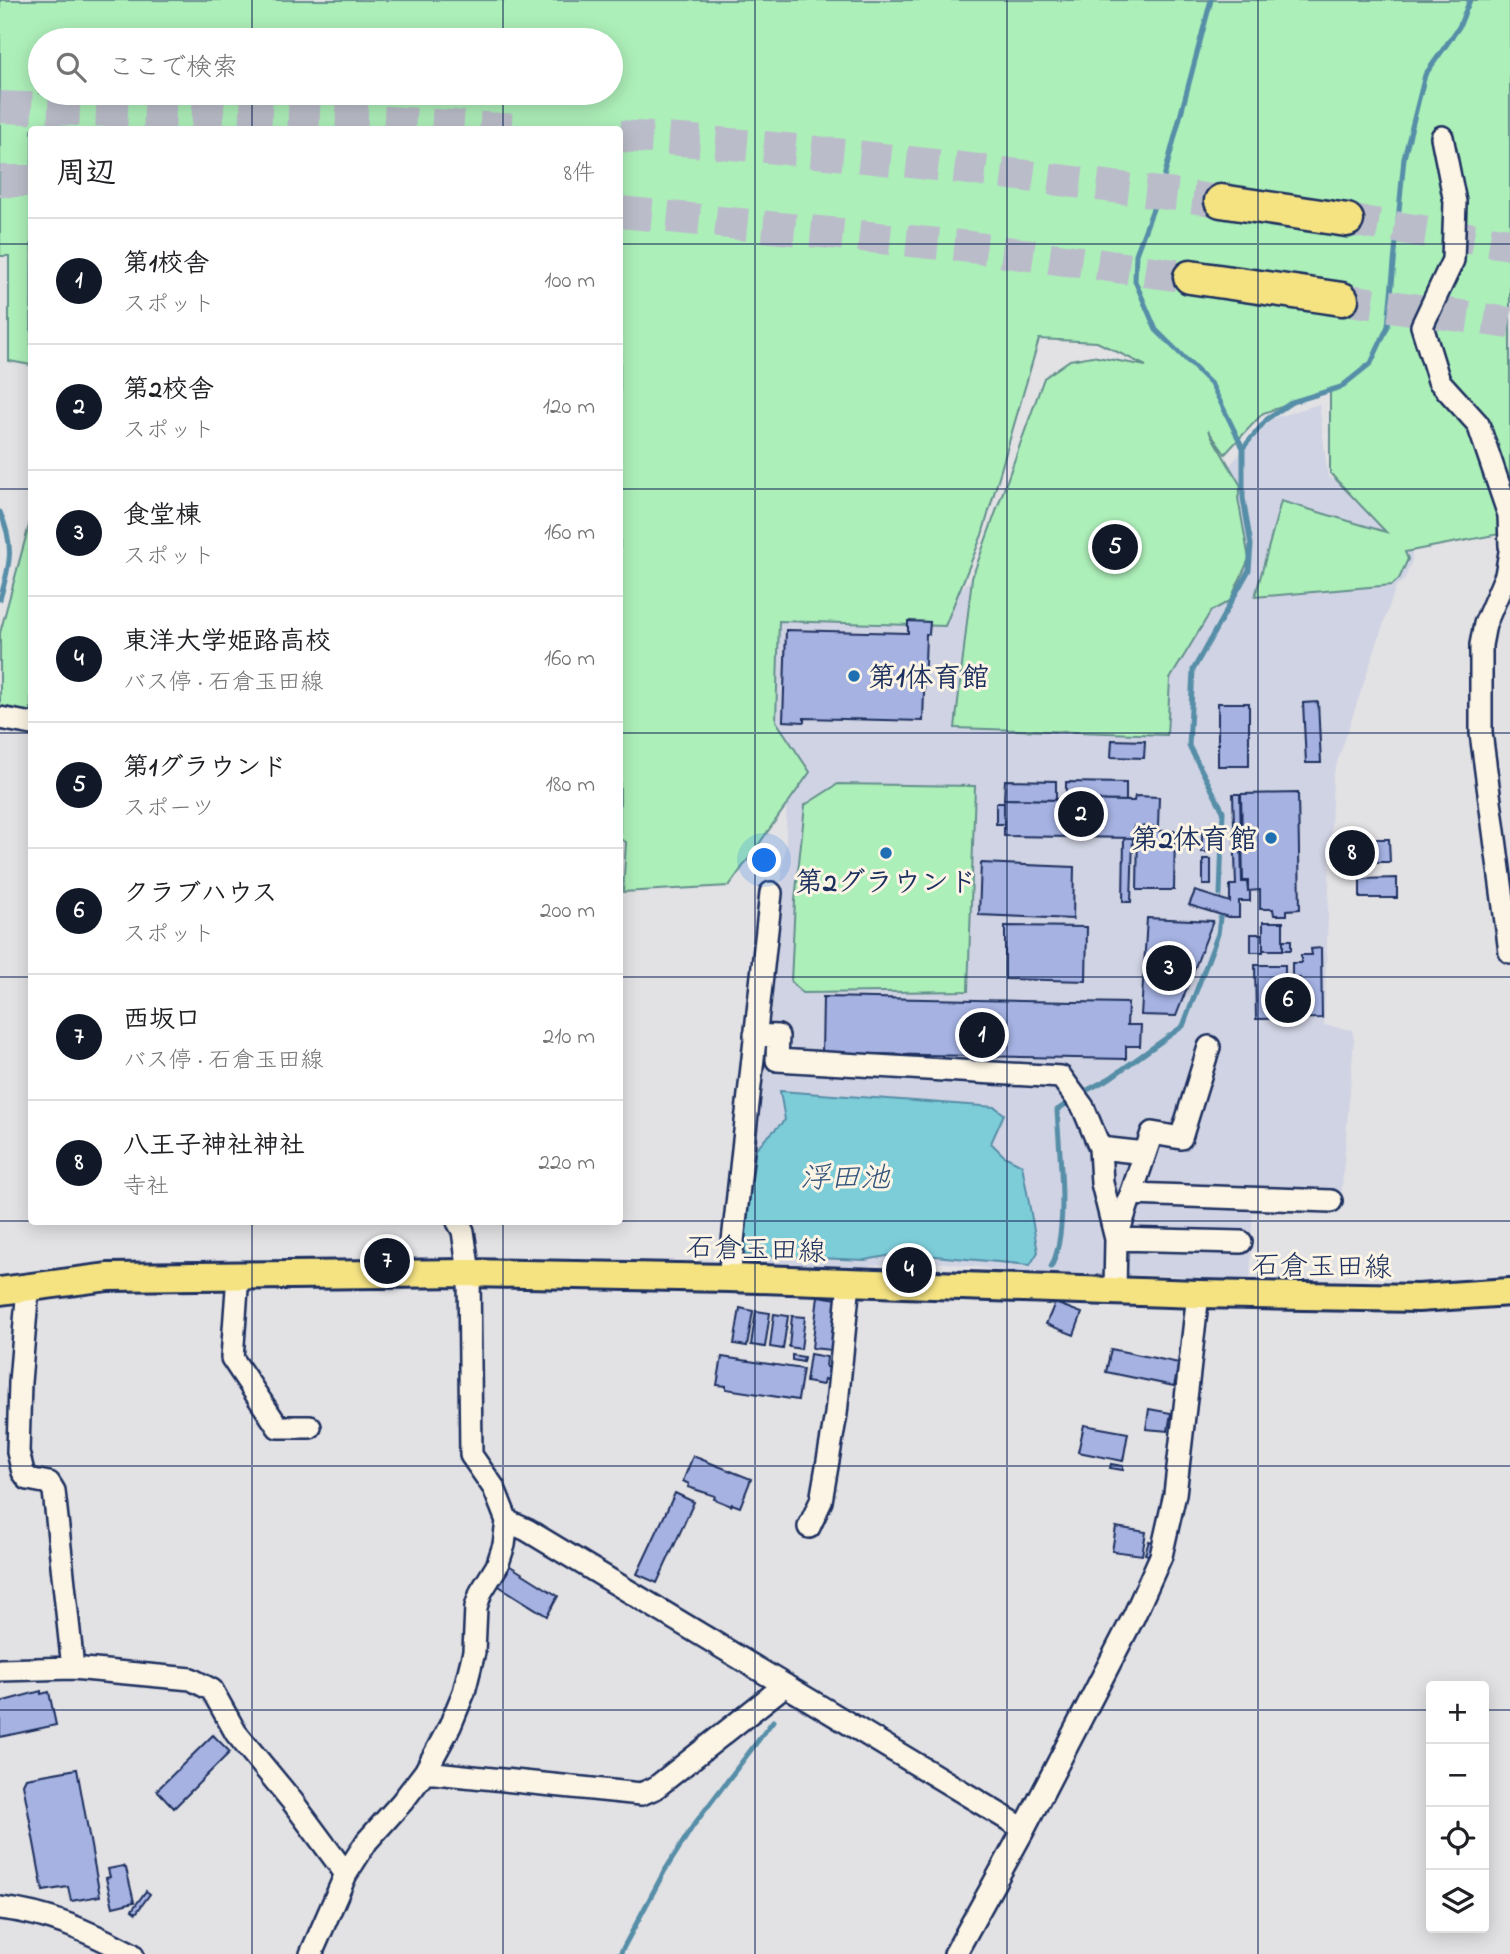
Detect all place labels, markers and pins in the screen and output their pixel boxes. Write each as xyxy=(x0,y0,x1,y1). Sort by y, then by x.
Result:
pin: 5 xyxy=(1092,521,1138,573)
place label: 第1体育館 xyxy=(868,659,989,700)
marker: 第1体育館 xyxy=(846,668,862,684)
pin: 2 xyxy=(1058,788,1104,840)
place label: 第2体育館 xyxy=(1131,821,1257,862)
pin: 8 xyxy=(1329,827,1375,879)
marker: 第2体育館 xyxy=(1263,830,1279,846)
marker: 第2グラウンド xyxy=(878,845,894,861)
place label: 第2グラウンド xyxy=(795,864,977,905)
pin: 3 xyxy=(1146,942,1192,994)
pin: 6 xyxy=(1265,974,1311,1026)
pin: 1 xyxy=(959,1009,1005,1061)
pin: 7 xyxy=(364,1235,410,1287)
pin: 4 xyxy=(886,1244,932,1296)

